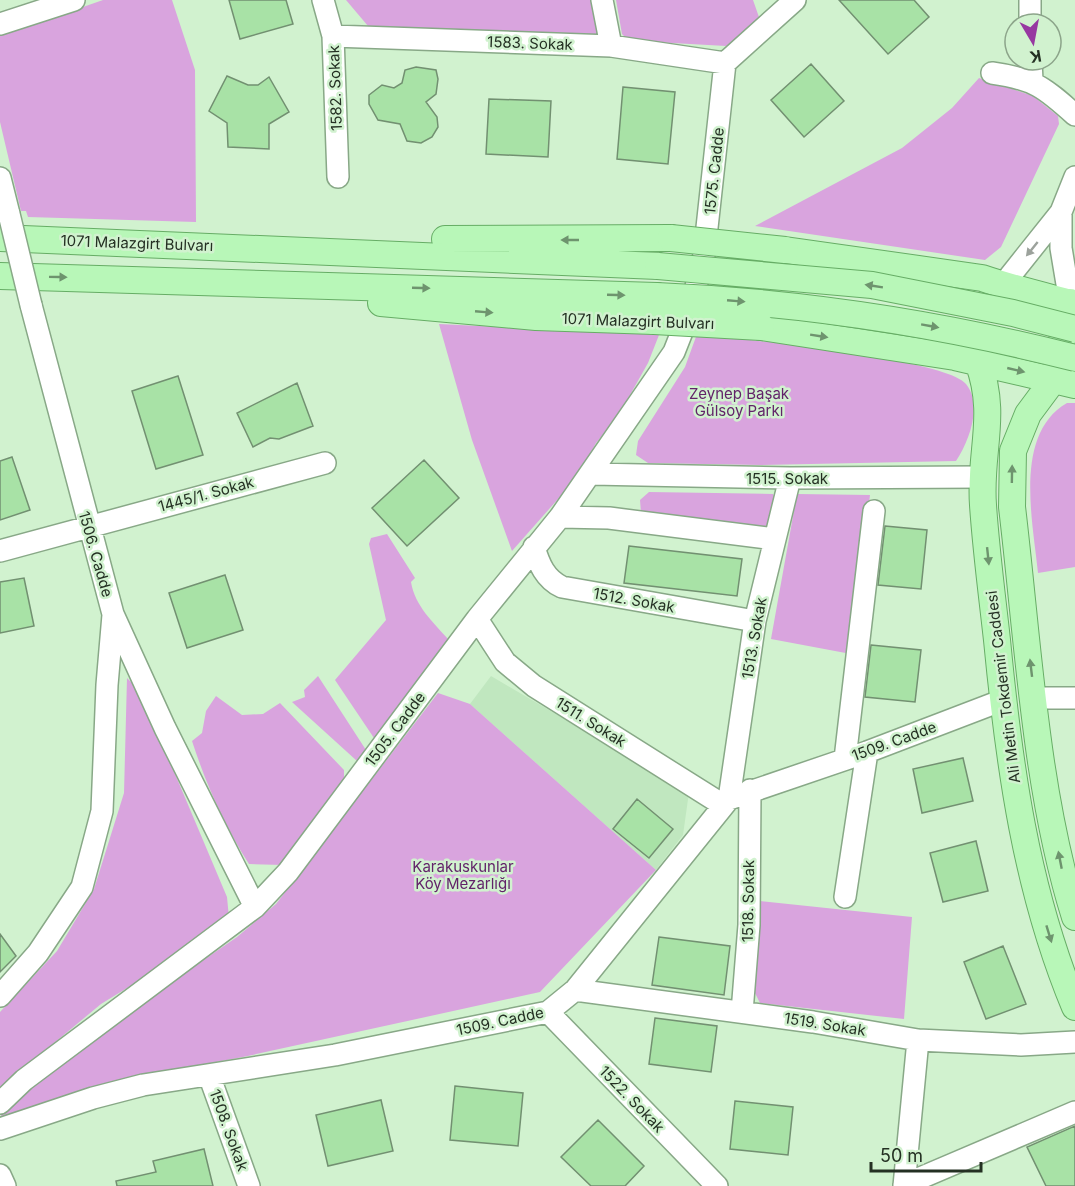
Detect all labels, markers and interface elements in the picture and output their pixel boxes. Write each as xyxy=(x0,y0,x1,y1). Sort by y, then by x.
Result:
north arrow xyxy=(1003,12,1063,72)
street label: 1583. Sokak xyxy=(487,32,574,54)
street label: 1582. Sokak xyxy=(324,44,346,131)
text: K xyxy=(1028,46,1043,68)
street label: 1575. Cadde xyxy=(700,127,728,215)
street label: 1071 Malazgirt Bulvarı xyxy=(60,231,214,255)
one-way arrow xyxy=(561,235,580,245)
one-way arrow xyxy=(1026,241,1039,257)
one-way arrow xyxy=(49,272,68,282)
one-way arrow xyxy=(864,282,883,291)
one-way arrow xyxy=(412,284,431,293)
one-way arrow xyxy=(607,290,626,299)
one-way arrow xyxy=(727,296,746,306)
one-way arrow xyxy=(475,307,494,317)
street label: 1071 Malazgirt Bulvarı xyxy=(561,309,715,333)
one-way arrow xyxy=(920,322,939,331)
one-way arrow xyxy=(810,332,829,341)
one-way arrow xyxy=(1007,366,1026,375)
park label: Zeynep Başak Gülsoy Parkı xyxy=(689,384,790,420)
one-way arrow xyxy=(1007,464,1017,483)
street label: 1515. Sokak xyxy=(746,469,829,488)
street label: 1445/1. Sokak xyxy=(156,472,257,516)
street label: 1506. Cadde xyxy=(75,509,117,599)
one-way arrow xyxy=(983,547,993,566)
street label: 1512. Sokak xyxy=(592,583,677,617)
street label: Ali Metin Tokdemir Caddesi xyxy=(982,590,1024,784)
street label: 1513. Sokak xyxy=(737,595,771,680)
one-way arrow xyxy=(1026,658,1036,677)
street label: 1505. Cadde xyxy=(361,688,429,770)
street label: 1511. Sokak xyxy=(552,693,630,752)
street label: 1509. Cadde xyxy=(849,717,939,765)
one-way arrow xyxy=(1055,851,1064,870)
park label: Karakuskunlar Köy Mezarlığı xyxy=(412,857,514,893)
street label: 1518. Sokak xyxy=(738,859,758,942)
one-way arrow xyxy=(1045,925,1054,943)
street label: 1509. Cadde xyxy=(455,1002,545,1040)
street label: 1519. Sokak xyxy=(783,1008,868,1040)
street label: 1522. Sokak xyxy=(595,1062,669,1137)
street label: 1508. Sokak xyxy=(205,1086,253,1174)
scale bar xyxy=(871,1135,980,1173)
text: 50 m xyxy=(880,1145,923,1166)

